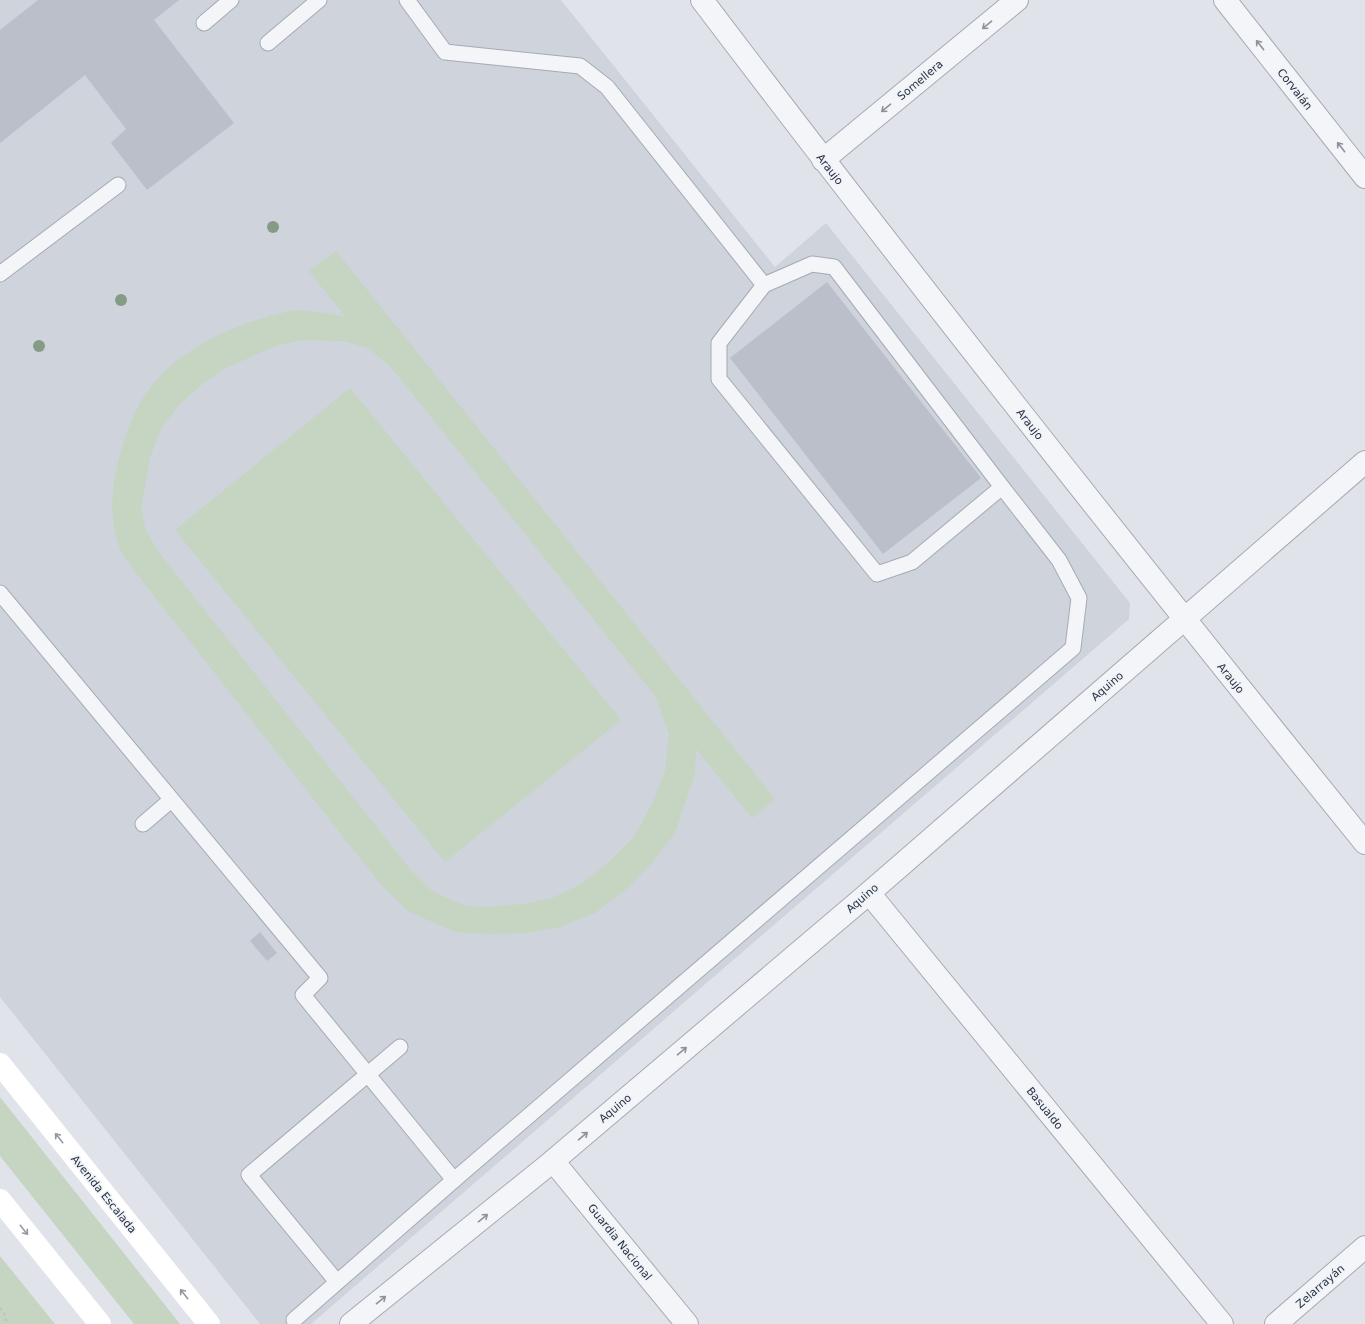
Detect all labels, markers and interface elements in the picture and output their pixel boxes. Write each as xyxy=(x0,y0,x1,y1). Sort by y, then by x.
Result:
one-way arrow xyxy=(981,20,992,29)
one-way arrow xyxy=(1256,39,1264,50)
street label: Somellera xyxy=(895,58,946,103)
street label: Corvalán xyxy=(1274,66,1315,113)
one-way arrow xyxy=(881,103,892,112)
one-way arrow xyxy=(1336,141,1345,152)
street label: Araujo xyxy=(814,151,846,188)
street label: Araujo xyxy=(1014,406,1046,443)
street label: Araujo xyxy=(1214,660,1247,696)
street label: Aquino xyxy=(1089,669,1126,704)
street label: Aquino xyxy=(844,881,881,916)
one-way arrow xyxy=(677,1047,687,1056)
street label: Basualdo xyxy=(1024,1085,1066,1132)
street label: Aquino xyxy=(597,1091,634,1126)
one-way arrow xyxy=(578,1131,588,1140)
one-way arrow xyxy=(55,1132,64,1143)
street label: Avenida Escalada xyxy=(68,1153,139,1236)
street label: Guardia Nacional xyxy=(585,1202,654,1283)
one-way arrow xyxy=(477,1214,488,1222)
one-way arrow xyxy=(20,1224,29,1235)
street label: Zelarrayán xyxy=(1293,1262,1347,1311)
one-way arrow xyxy=(180,1288,189,1299)
one-way arrow xyxy=(376,1295,387,1304)

